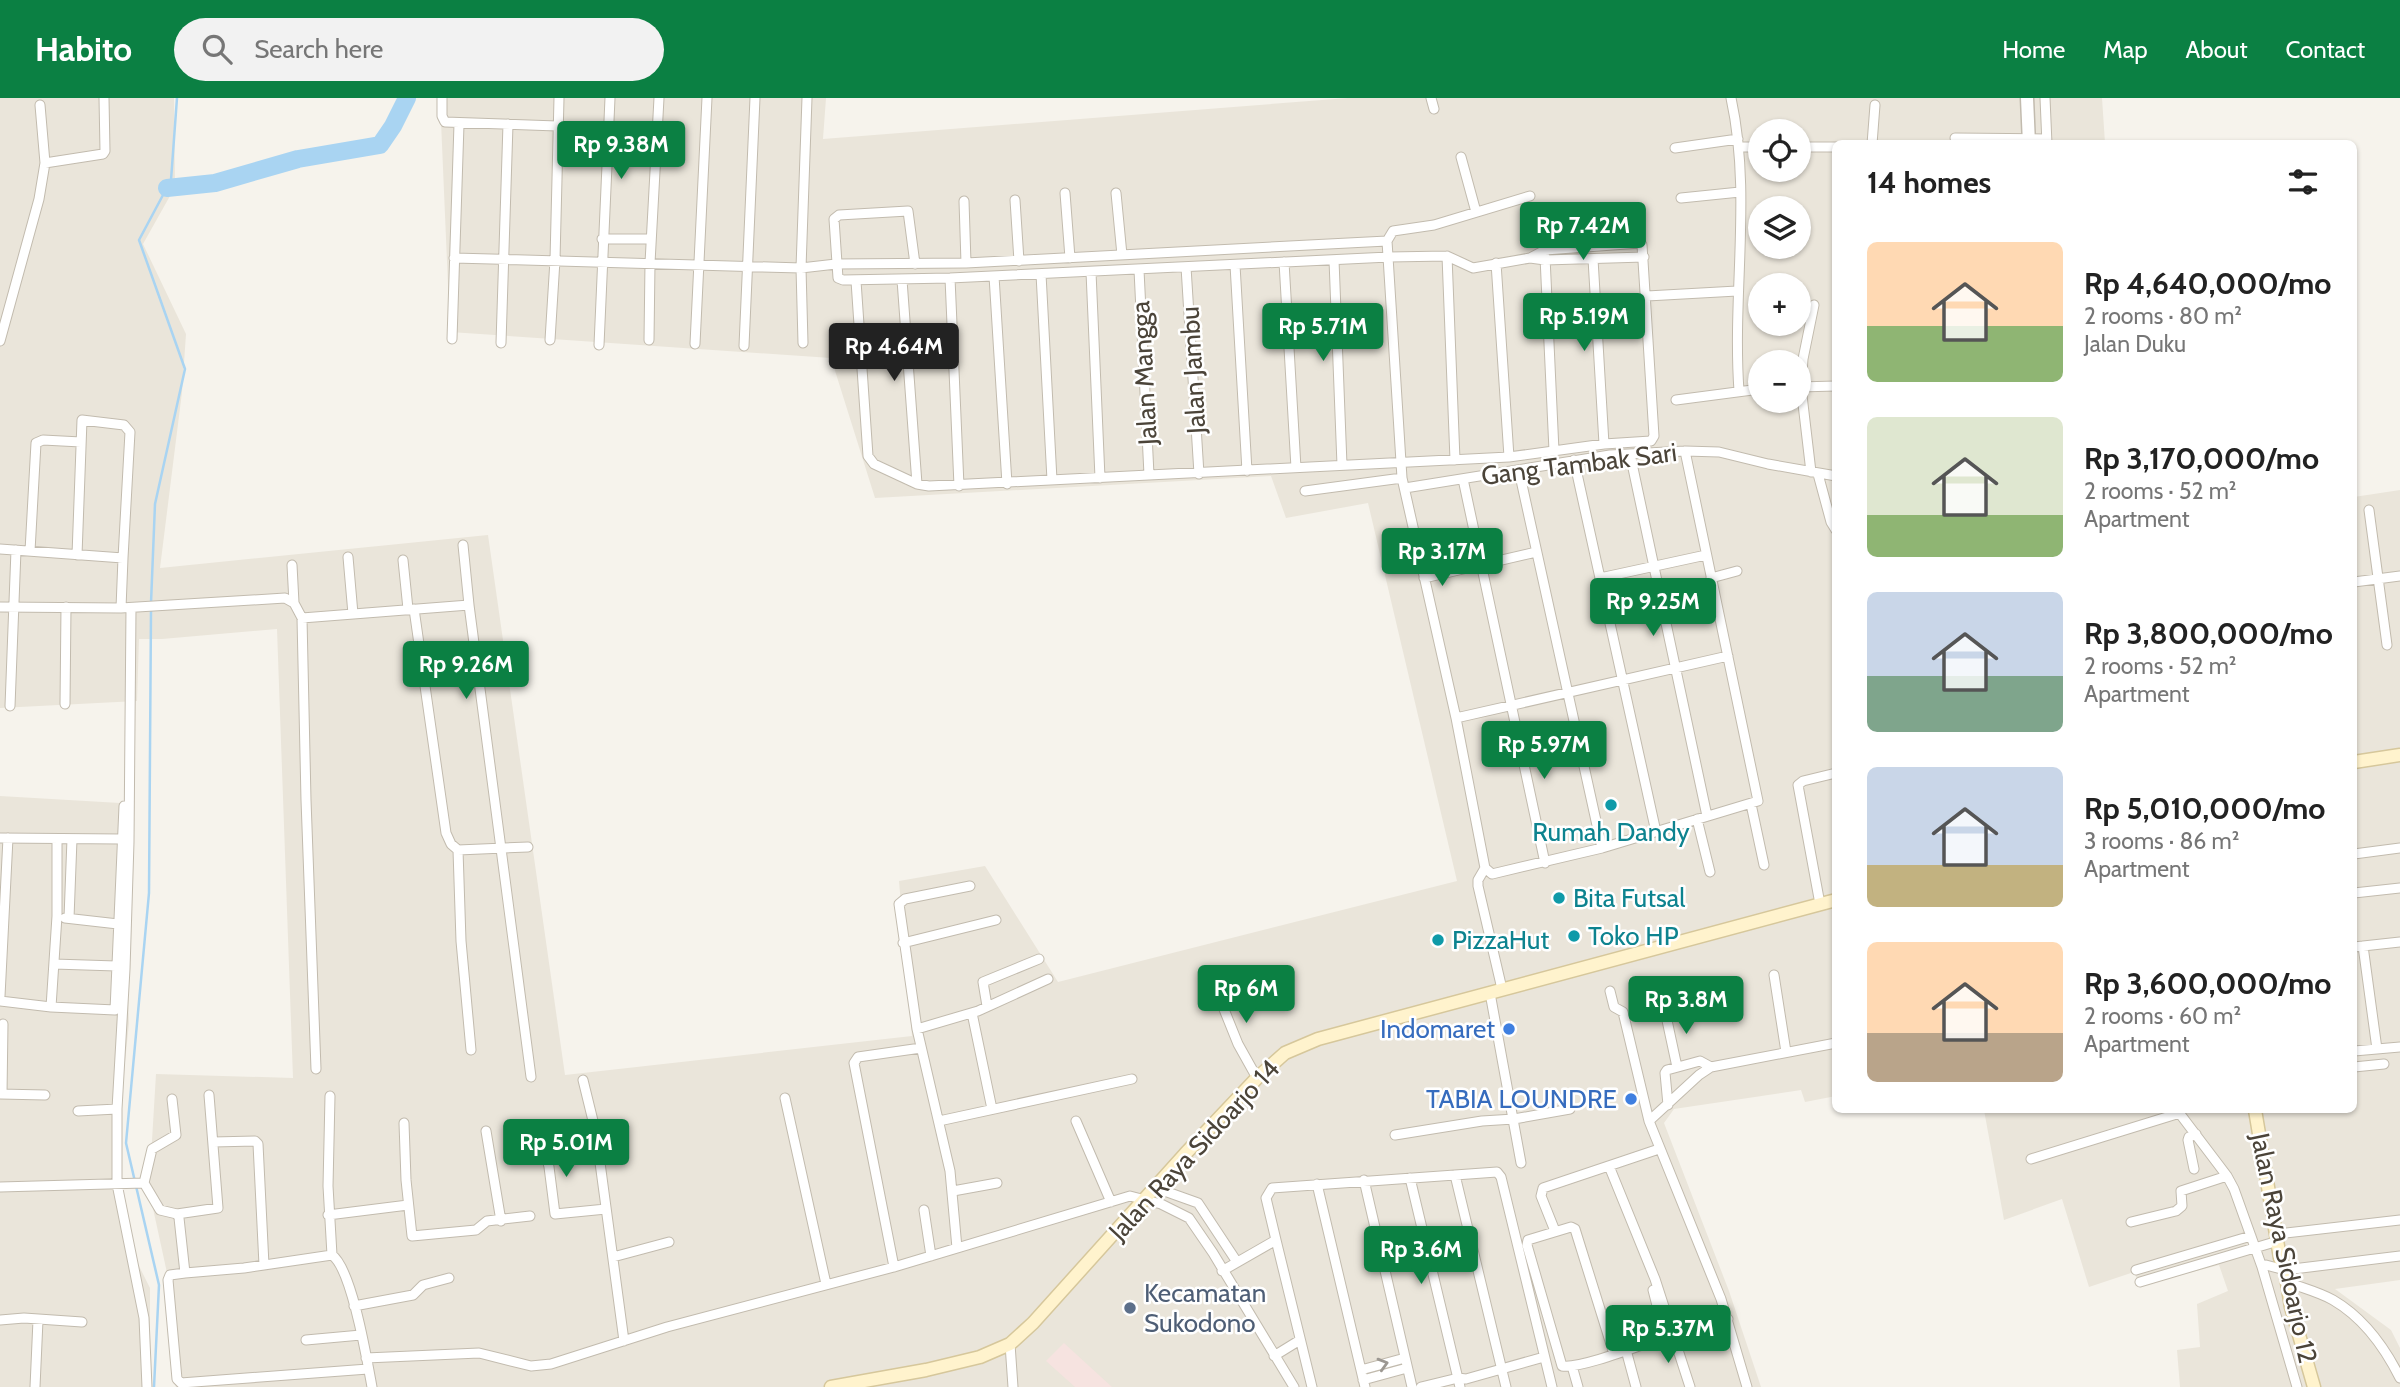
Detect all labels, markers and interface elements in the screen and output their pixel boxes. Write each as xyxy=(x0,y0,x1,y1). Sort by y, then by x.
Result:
search box xyxy=(174,18,664,81)
text: Habito xyxy=(35,29,132,69)
icon: search xyxy=(198,30,236,68)
text: Search here xyxy=(254,33,383,65)
text: Home xyxy=(2002,35,2065,64)
text: Map xyxy=(2103,35,2148,64)
text: About xyxy=(2186,35,2248,64)
text: Contact xyxy=(2286,35,2365,64)
map controls xyxy=(1748,119,1811,413)
button: locate xyxy=(1748,119,1811,182)
pin: Rp 9.38M xyxy=(549,122,693,181)
text: Rp 9.38M xyxy=(573,130,669,158)
icon: filters xyxy=(2284,163,2322,201)
text: 14 homes xyxy=(1867,164,1991,201)
button: layers xyxy=(1748,196,1811,259)
pin: Rp 7.42M xyxy=(1511,202,1655,262)
text: Rp 7.42M xyxy=(1536,211,1630,239)
text: Rp 4,640,000/mo xyxy=(2084,265,2331,302)
icon: home xyxy=(1923,270,2007,354)
button: + xyxy=(1748,273,1811,336)
pin: Rp 5.19M xyxy=(1512,294,1656,353)
street label: Jalan Mangga xyxy=(1124,300,1164,447)
text: Rp 5.19M xyxy=(1539,302,1629,330)
text: 2 rooms · 80 m² xyxy=(2084,302,2242,330)
pin: Rp 5.71M xyxy=(1251,303,1395,363)
street label: Jalan Jambu xyxy=(1174,305,1212,436)
text: Rp 5.71M xyxy=(1278,312,1368,340)
pin: Rp 4.64M xyxy=(822,324,966,383)
text: Jalan Duku xyxy=(2084,330,2186,358)
text: Rp 4.64M xyxy=(845,332,943,360)
button: − xyxy=(1748,350,1811,413)
street label: Gang Tambak Sari xyxy=(1479,436,1679,492)
text: Rp 3,170,000/mo xyxy=(2084,440,2319,477)
icon: home xyxy=(1923,445,2007,529)
text: 2 rooms · 52 m² xyxy=(2084,477,2237,505)
text: Apartment xyxy=(2084,505,2189,533)
pin: Rp 3.17M xyxy=(1370,528,1514,588)
text: Rp 3.17M xyxy=(1398,537,1486,565)
pin: Rp 9.25M xyxy=(1581,578,1725,638)
text: Rp 9.25M xyxy=(1606,587,1700,615)
text: Rp 3,800,000/mo xyxy=(2084,615,2333,652)
icon: home xyxy=(1923,620,2007,704)
pin: Rp 9.26M xyxy=(394,642,538,701)
text: Rp 9.26M xyxy=(419,650,513,678)
text: 2 rooms · 52 m² xyxy=(2084,652,2237,680)
text: Apartment xyxy=(2084,680,2189,708)
pin: Rp 5.97M xyxy=(1472,722,1616,781)
text: Rp 5.97M xyxy=(1497,730,1591,758)
text: Rp 5,010,000/mo xyxy=(2084,790,2325,827)
icon: home xyxy=(1923,795,2007,879)
marker: Rumah Dandy xyxy=(1603,797,1619,813)
place label: Rumah Dandy xyxy=(1532,816,1690,848)
text: 3 rooms · 86 m² xyxy=(2084,827,2239,855)
text: Apartment xyxy=(2084,855,2189,883)
place label: Bita Futsal xyxy=(1573,882,1685,914)
marker: Bita Futsal xyxy=(1551,890,1567,906)
place label: Toko HP xyxy=(1588,920,1679,952)
place label: PizzaHut xyxy=(1452,924,1549,956)
marker: Toko HP xyxy=(1566,928,1582,944)
marker: PizzaHut xyxy=(1430,932,1446,948)
pin: Rp 6M xyxy=(1197,965,1295,1025)
text: Rp 3,600,000/mo xyxy=(2084,965,2331,1002)
icon: home xyxy=(1923,970,2007,1054)
text: Rp 6M xyxy=(1214,974,1278,1002)
pin: Rp 3.8M xyxy=(1621,976,1751,1036)
text: Rp 3.8M xyxy=(1644,985,1728,1013)
text: 2 rooms · 60 m² xyxy=(2084,1002,2241,1030)
place label: Indomaret xyxy=(1380,1013,1495,1045)
marker: Indomaret xyxy=(1501,1021,1517,1037)
text: Apartment xyxy=(2084,1030,2189,1058)
street label: Jalan Raya Sidoarjo 14 xyxy=(1101,1053,1286,1248)
place label: TABIA LOUNDRE xyxy=(1426,1083,1617,1115)
marker: TABIA LOUNDRE xyxy=(1623,1091,1639,1107)
pin: Rp 5.01M xyxy=(494,1119,638,1179)
text: Rp 5.01M xyxy=(519,1128,613,1156)
street label: Jalan Raya Sidoarjo 12 xyxy=(2244,1129,2324,1366)
pin: Rp 3.6M xyxy=(1356,1226,1486,1286)
text: Rp 3.6M xyxy=(1380,1235,1462,1263)
place label: Kecamatan Sukodono xyxy=(1144,1277,1266,1339)
marker: Kecamatan Sukodono xyxy=(1122,1300,1138,1316)
pin: Rp 5.37M xyxy=(1596,1306,1740,1365)
text: Rp 5.37M xyxy=(1622,1314,1714,1342)
one-way arrow xyxy=(1377,1358,1389,1372)

